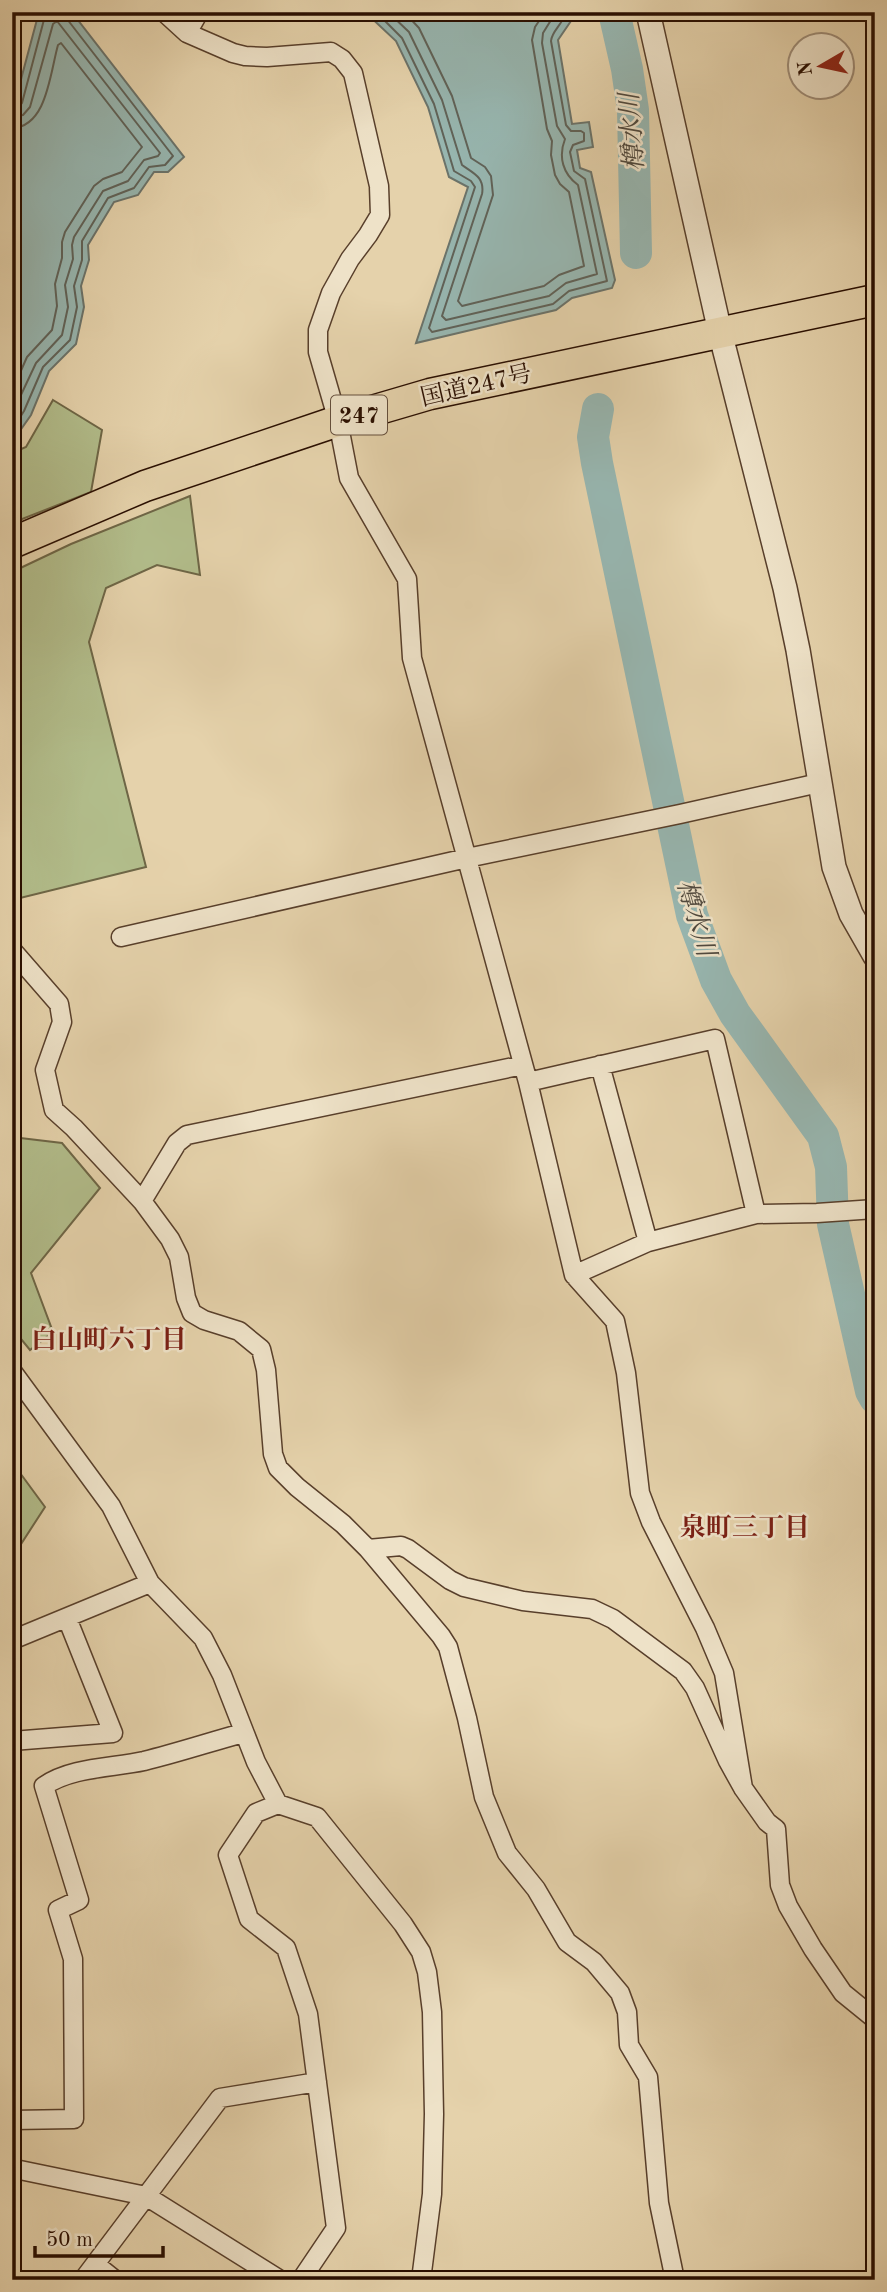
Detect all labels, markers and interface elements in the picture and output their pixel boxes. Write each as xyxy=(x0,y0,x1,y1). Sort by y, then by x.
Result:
north arrow xyxy=(786,32,856,102)
text: N xyxy=(796,59,817,77)
water label: 樽水川 xyxy=(615,89,649,172)
street label: 国道247号 xyxy=(418,360,535,411)
road number: 247 xyxy=(331,396,387,434)
water label: 樽水川 xyxy=(672,877,721,963)
district label: 白山町六丁目 xyxy=(31,1325,187,1354)
district label: 泉町三丁目 xyxy=(680,1513,810,1542)
scale bar xyxy=(35,2215,163,2259)
text: 50 m xyxy=(46,2230,93,2251)

